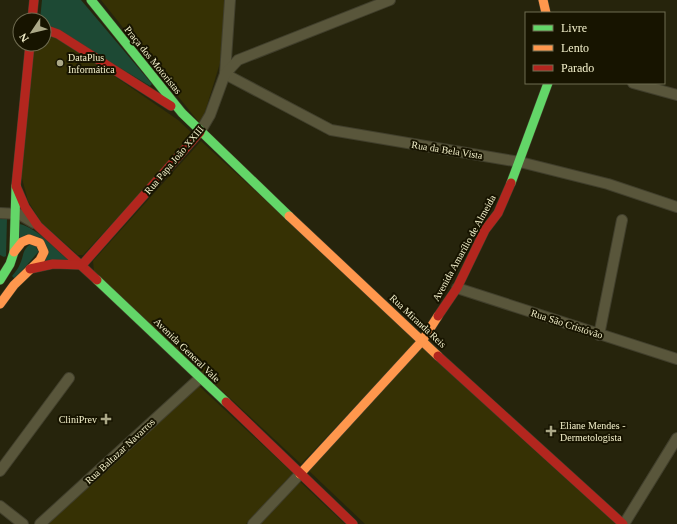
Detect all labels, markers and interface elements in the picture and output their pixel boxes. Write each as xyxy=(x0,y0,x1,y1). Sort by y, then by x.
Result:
north arrow xyxy=(12,12,52,52)
legend xyxy=(525,12,665,84)
text: Livre xyxy=(561,21,587,35)
street label: Praça dos Motoristas xyxy=(122,24,184,96)
text: N xyxy=(17,31,31,44)
text: Lento xyxy=(561,41,589,55)
place label: DataPlus Informática xyxy=(68,52,115,75)
marker: DataPlus Informática xyxy=(55,58,65,68)
text: Parado xyxy=(561,61,594,75)
street label: Rua Papa João XXIII xyxy=(142,124,206,196)
street label: Rua da Bela Vista xyxy=(411,139,484,161)
street label: Avenida Amarílio de Almeida xyxy=(430,193,498,303)
street label: Rua Miranda Reis xyxy=(388,292,448,350)
street label: Rua São Cristóvão xyxy=(530,307,604,341)
street label: Avenida General Vale xyxy=(152,316,223,385)
marker: CliniPrev xyxy=(100,413,112,425)
place label: CliniPrev xyxy=(59,414,97,425)
street label: Rua Baltazar Navarros xyxy=(83,416,157,486)
place label: Eliane Mendes - Dermetologista xyxy=(560,420,626,443)
marker: Eliane Mendes - Dermetologista xyxy=(545,425,557,437)

